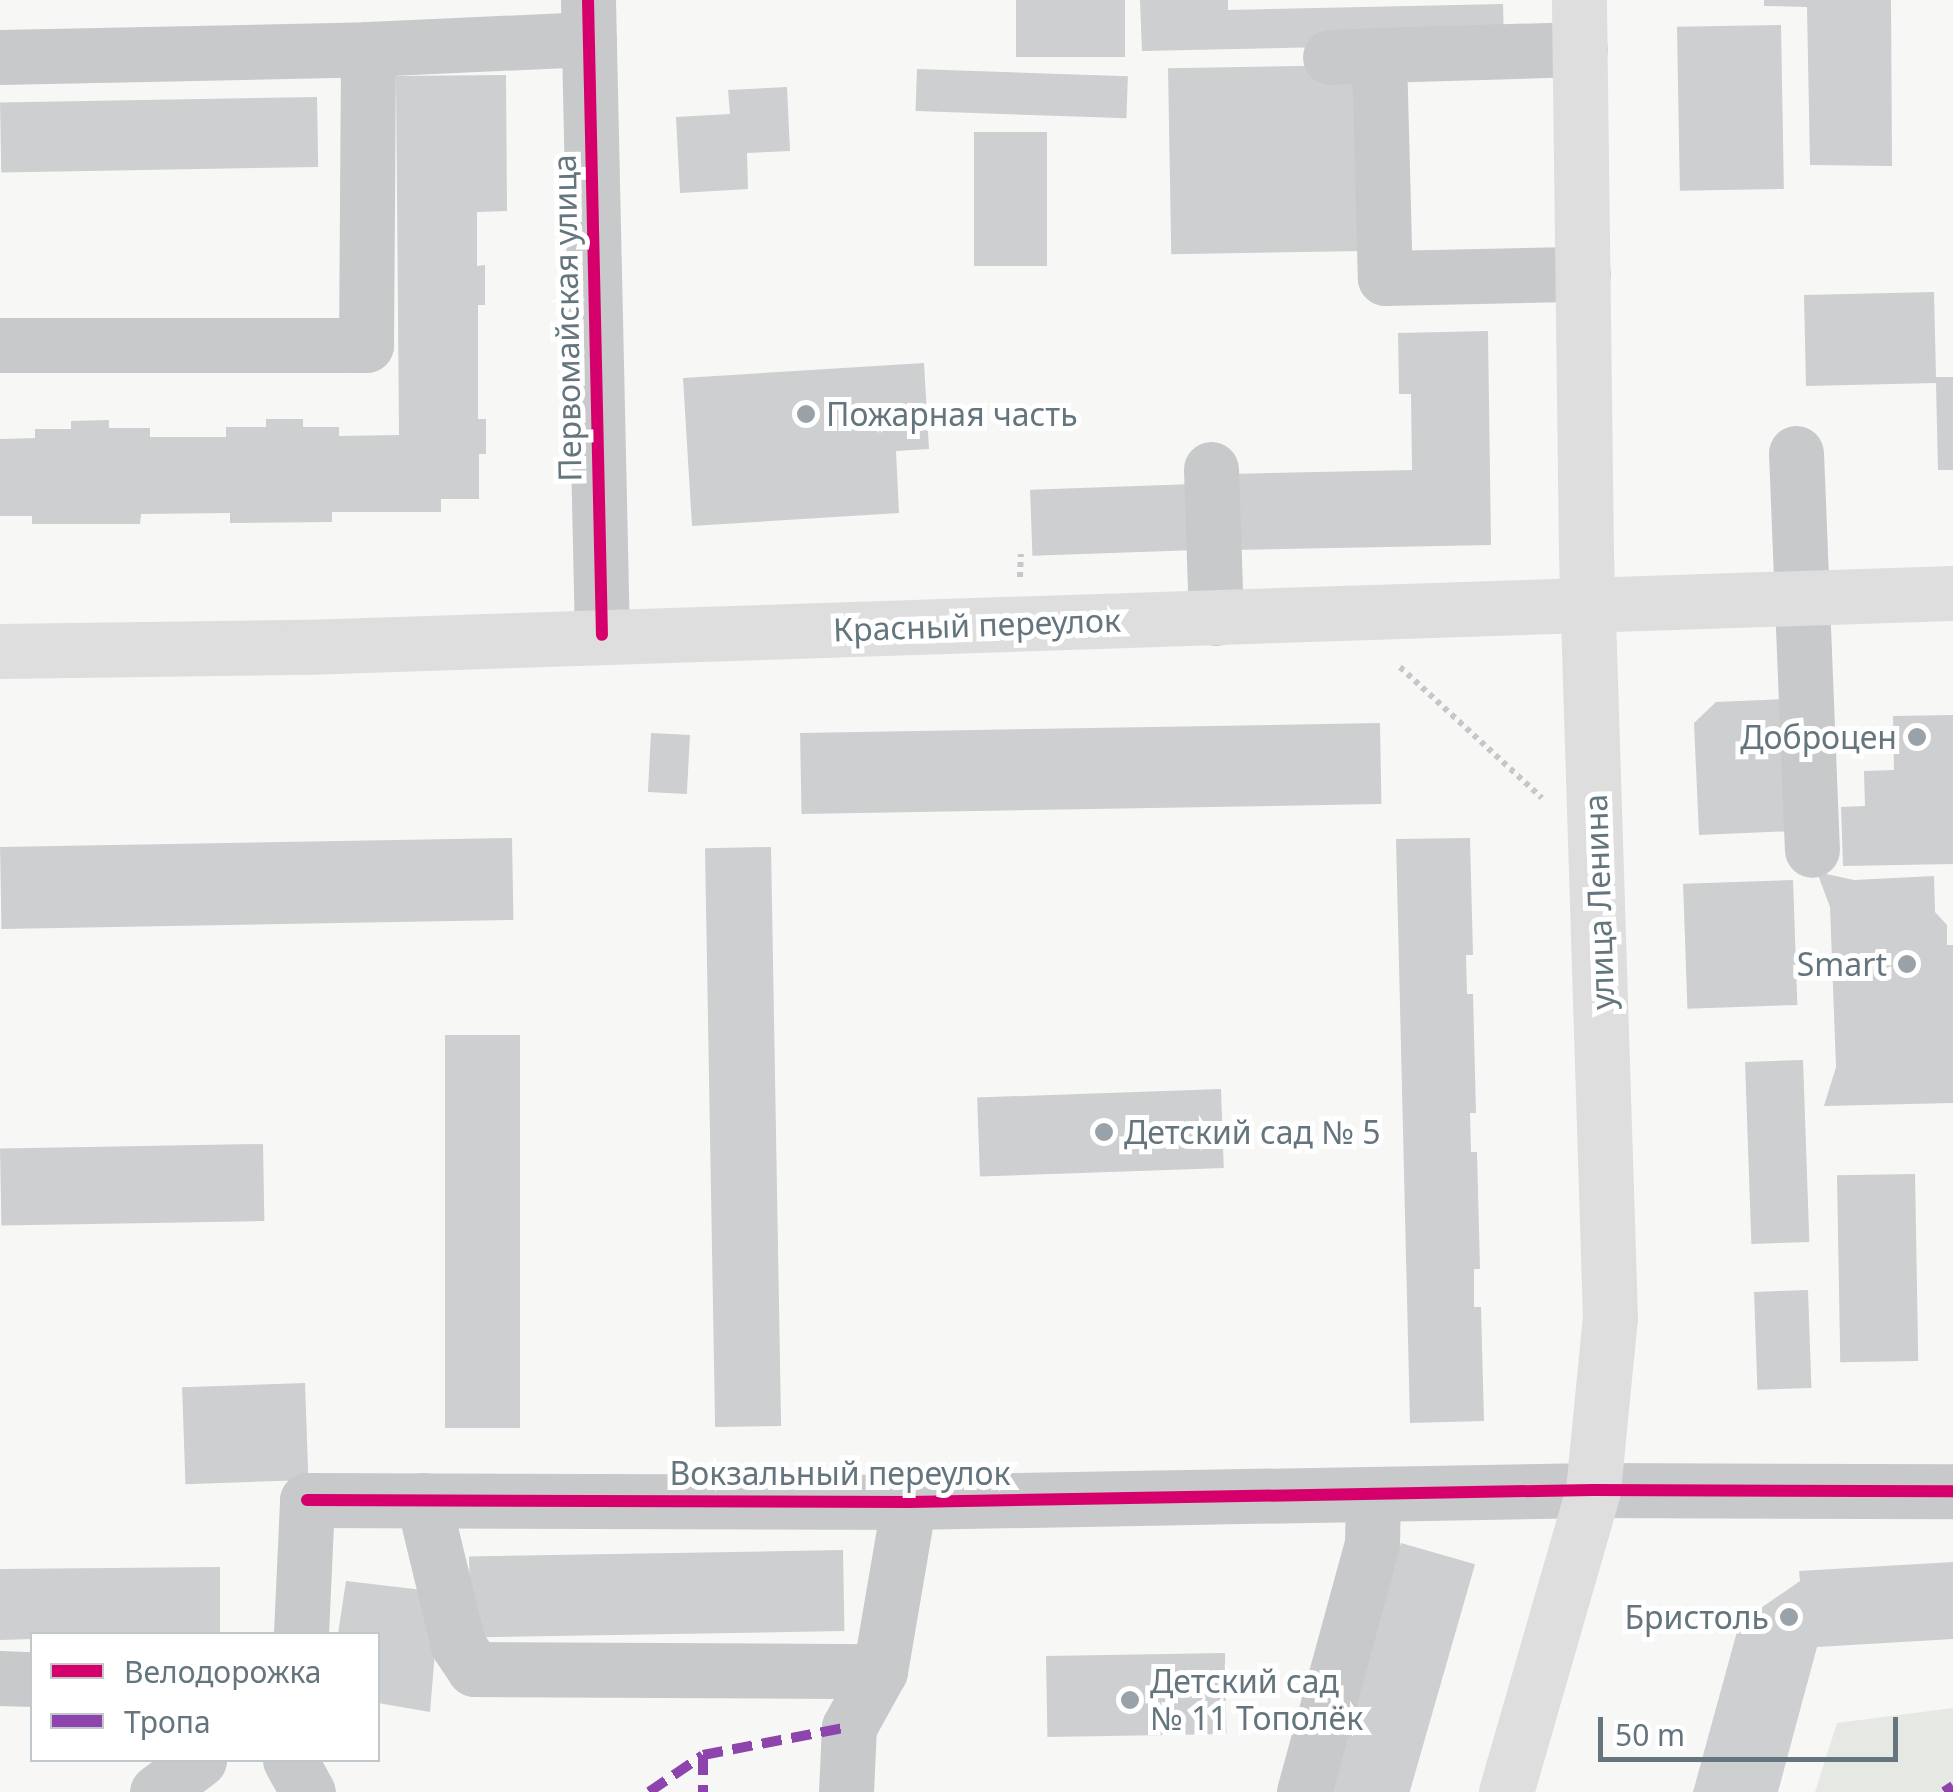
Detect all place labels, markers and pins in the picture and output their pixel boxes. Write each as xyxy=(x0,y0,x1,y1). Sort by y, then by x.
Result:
place label: Пожарная часть xyxy=(826,395,1078,433)
marker: Пожарная часть xyxy=(795,403,817,425)
place label: Доброцен xyxy=(1740,718,1897,756)
marker: Доброцен xyxy=(1906,726,1928,748)
place label: Smart xyxy=(1797,945,1887,983)
marker: Smart xyxy=(1896,953,1918,975)
place label: Детский сад № 5 xyxy=(1124,1113,1381,1151)
marker: Детский сад № 5 xyxy=(1093,1121,1115,1143)
place label: Бристоль xyxy=(1624,1598,1769,1636)
marker: Бристоль xyxy=(1778,1606,1800,1628)
place label: Детский сад № 11 Тополёк xyxy=(1150,1663,1363,1738)
marker: Детский сад № 11 Тополёк xyxy=(1119,1689,1141,1711)

